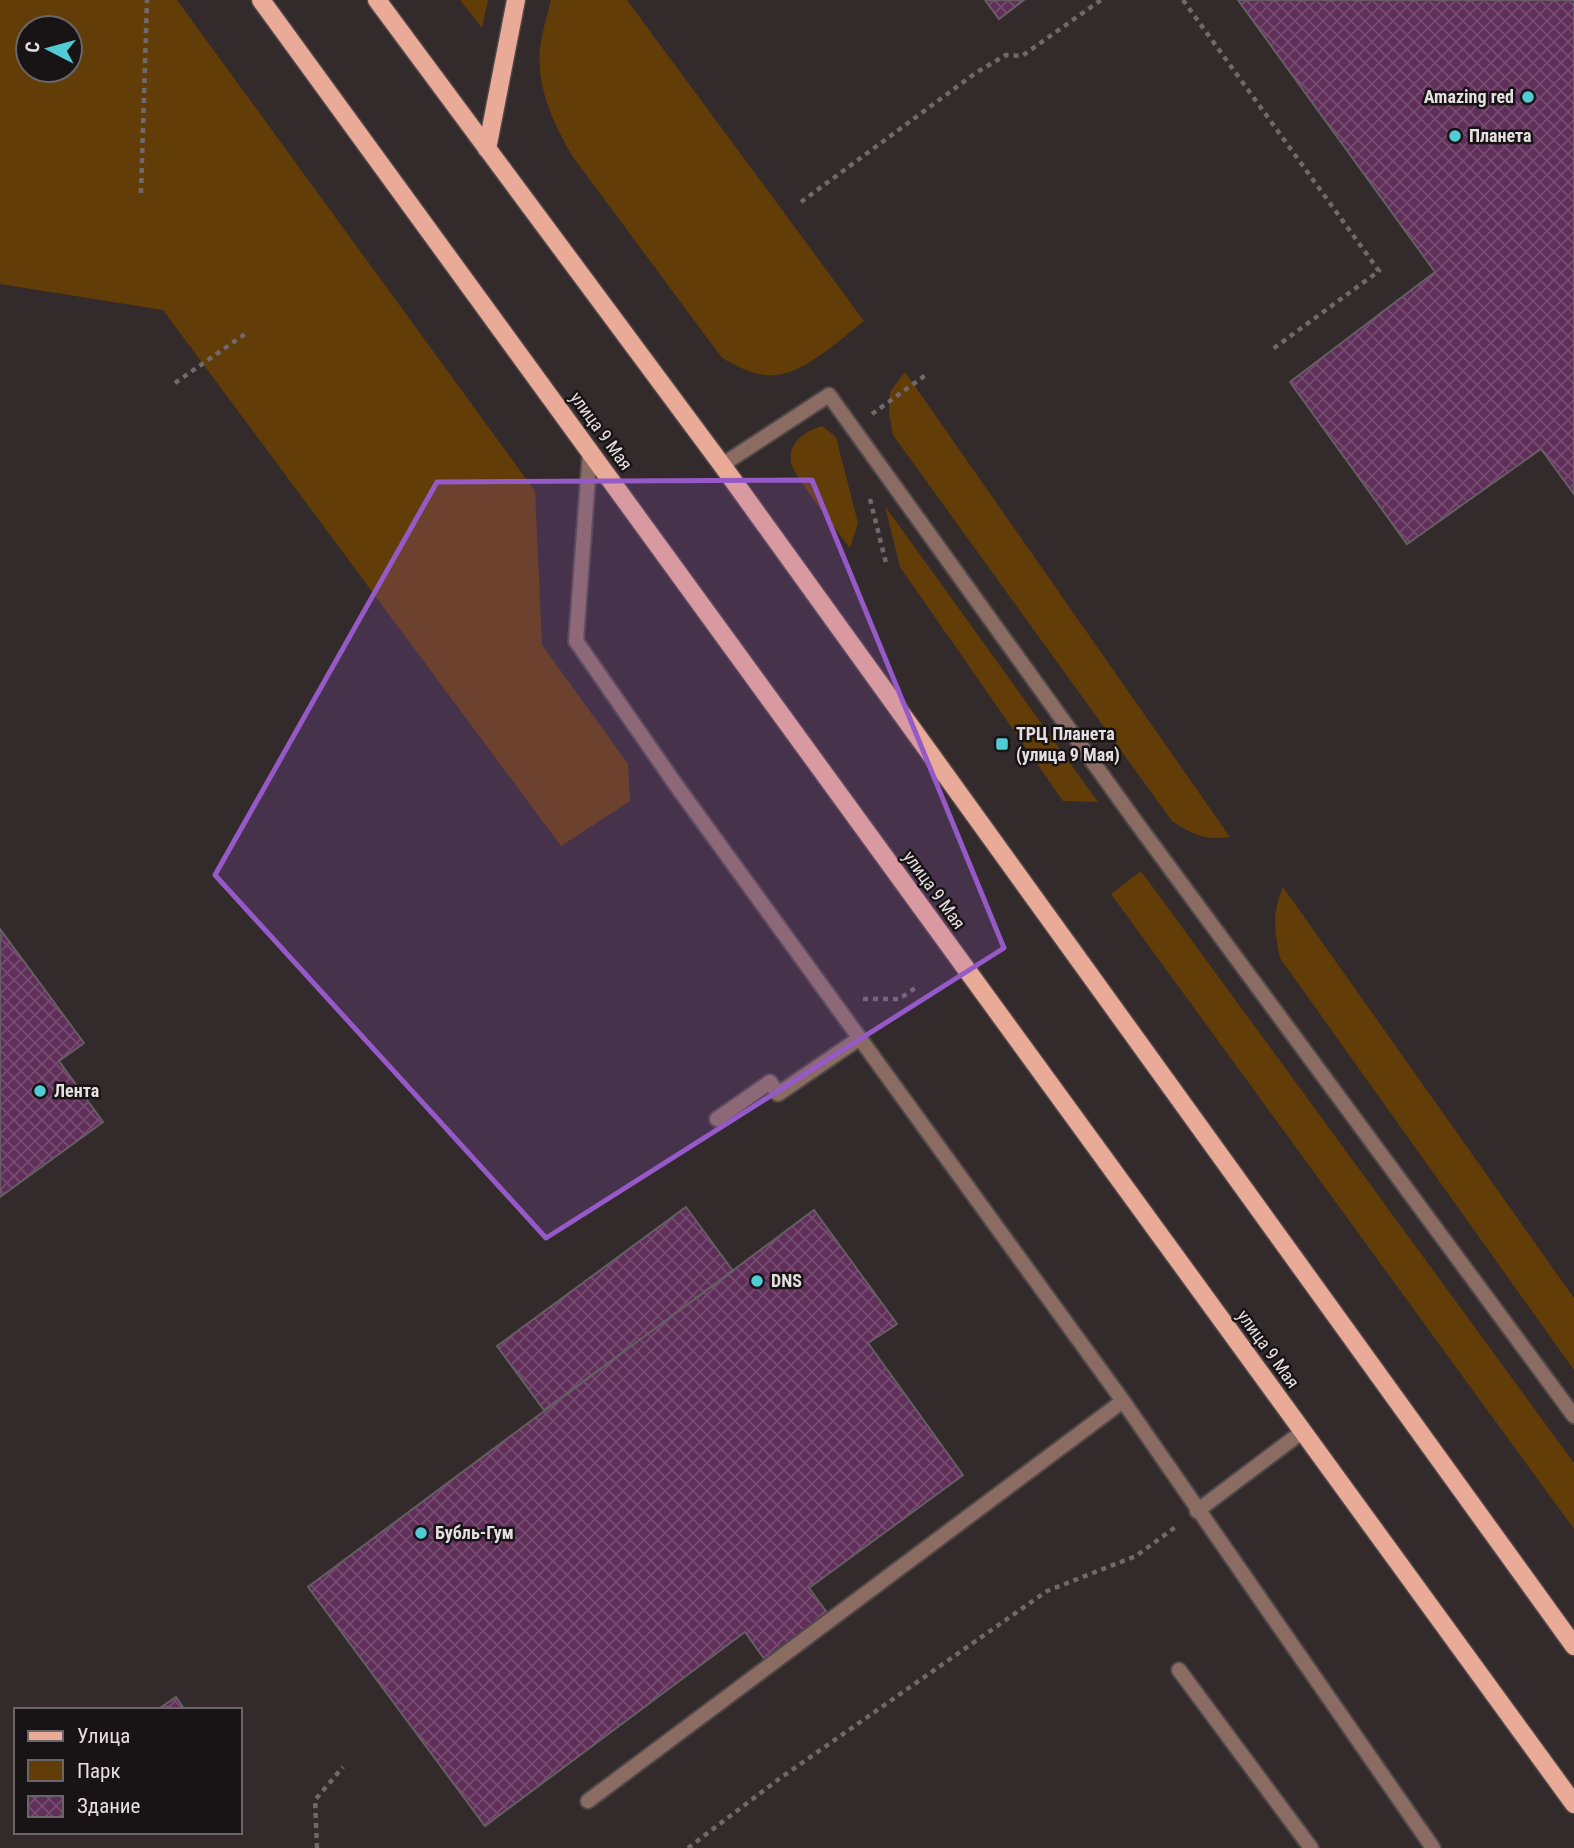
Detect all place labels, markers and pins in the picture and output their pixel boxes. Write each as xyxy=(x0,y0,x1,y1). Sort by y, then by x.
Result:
place label: Amazing red xyxy=(1424,86,1514,107)
marker: Amazing red xyxy=(1520,89,1536,105)
place label: Планета xyxy=(1469,125,1532,146)
marker: Планета xyxy=(1447,128,1463,144)
place label: ТРЦ Планета (улица 9 Мая) xyxy=(1016,723,1120,766)
marker: ТРЦ Планета (улица 9 Мая) xyxy=(994,736,1010,752)
place label: Лента xyxy=(54,1080,99,1101)
marker: Лента xyxy=(32,1083,48,1099)
place label: DNS xyxy=(771,1270,802,1291)
marker: DNS xyxy=(749,1273,765,1289)
place label: Бубль-Гум xyxy=(435,1522,514,1543)
marker: Бубль-Гум xyxy=(413,1525,429,1541)

